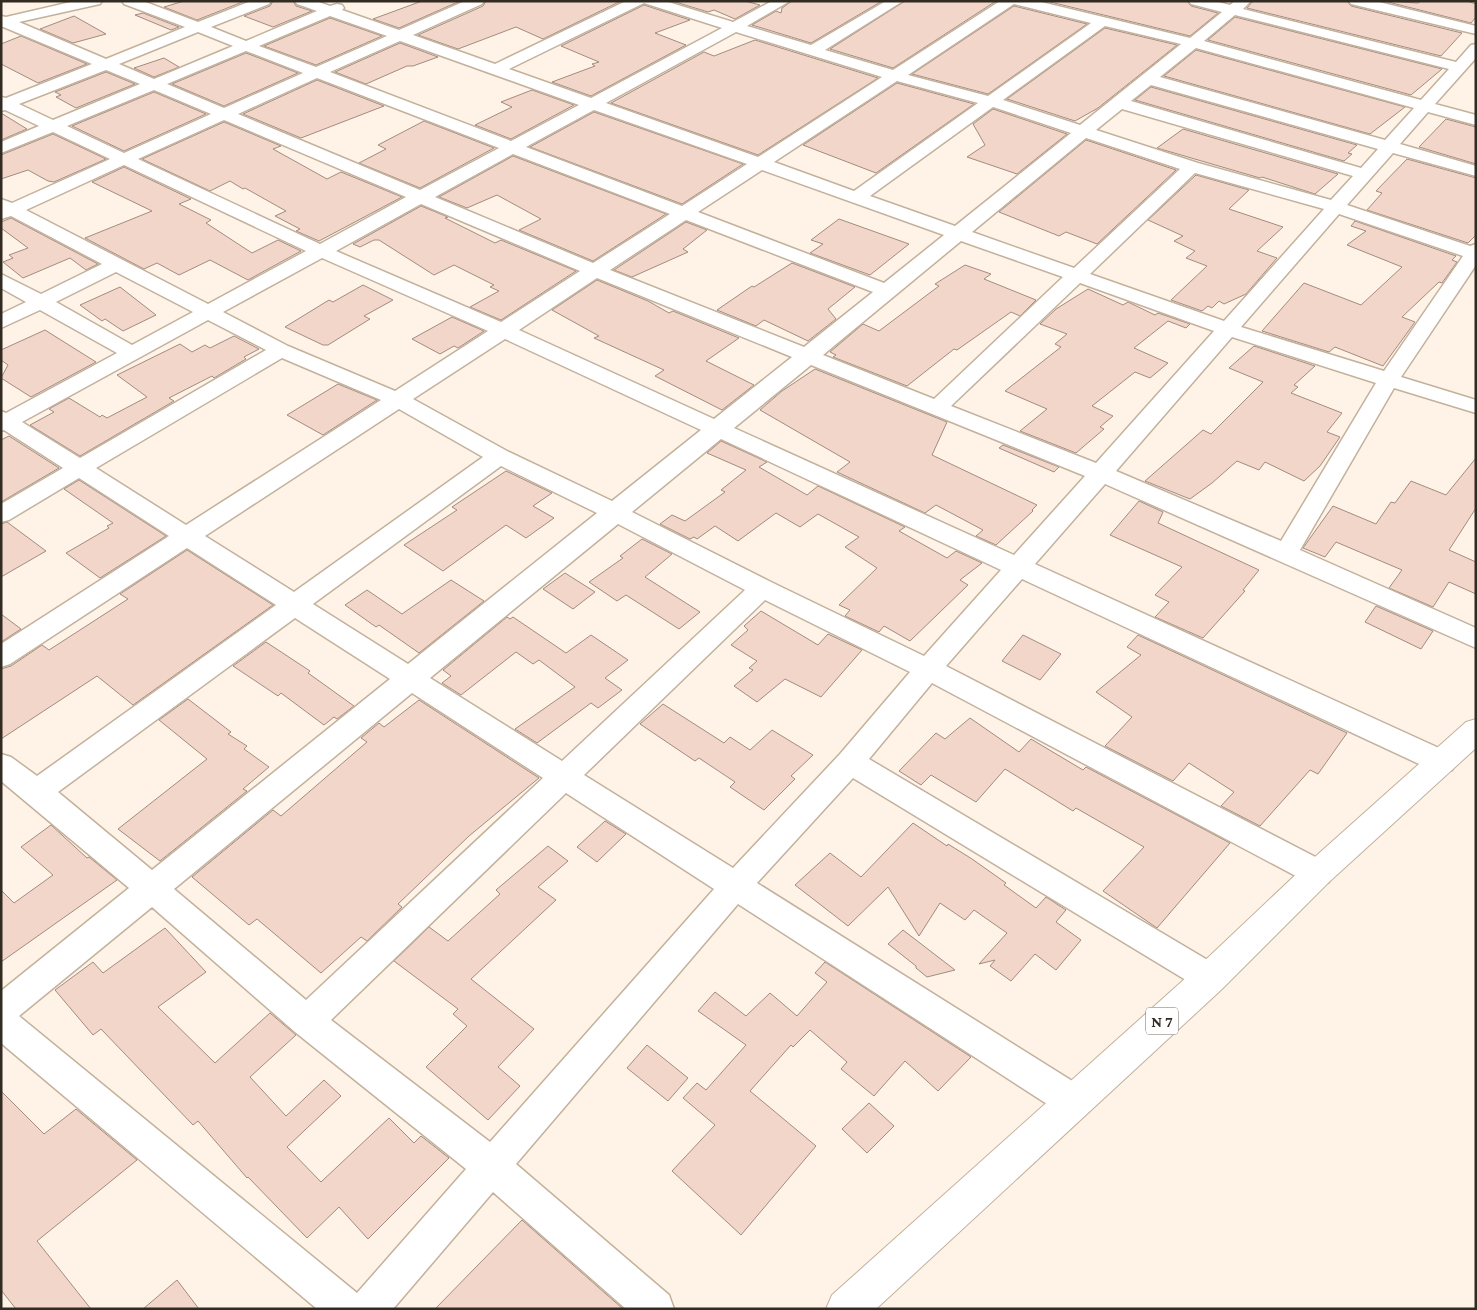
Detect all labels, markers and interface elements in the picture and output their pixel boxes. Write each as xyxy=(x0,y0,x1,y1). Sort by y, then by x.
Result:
road number: N 7 xyxy=(1146,1008,1178,1034)

